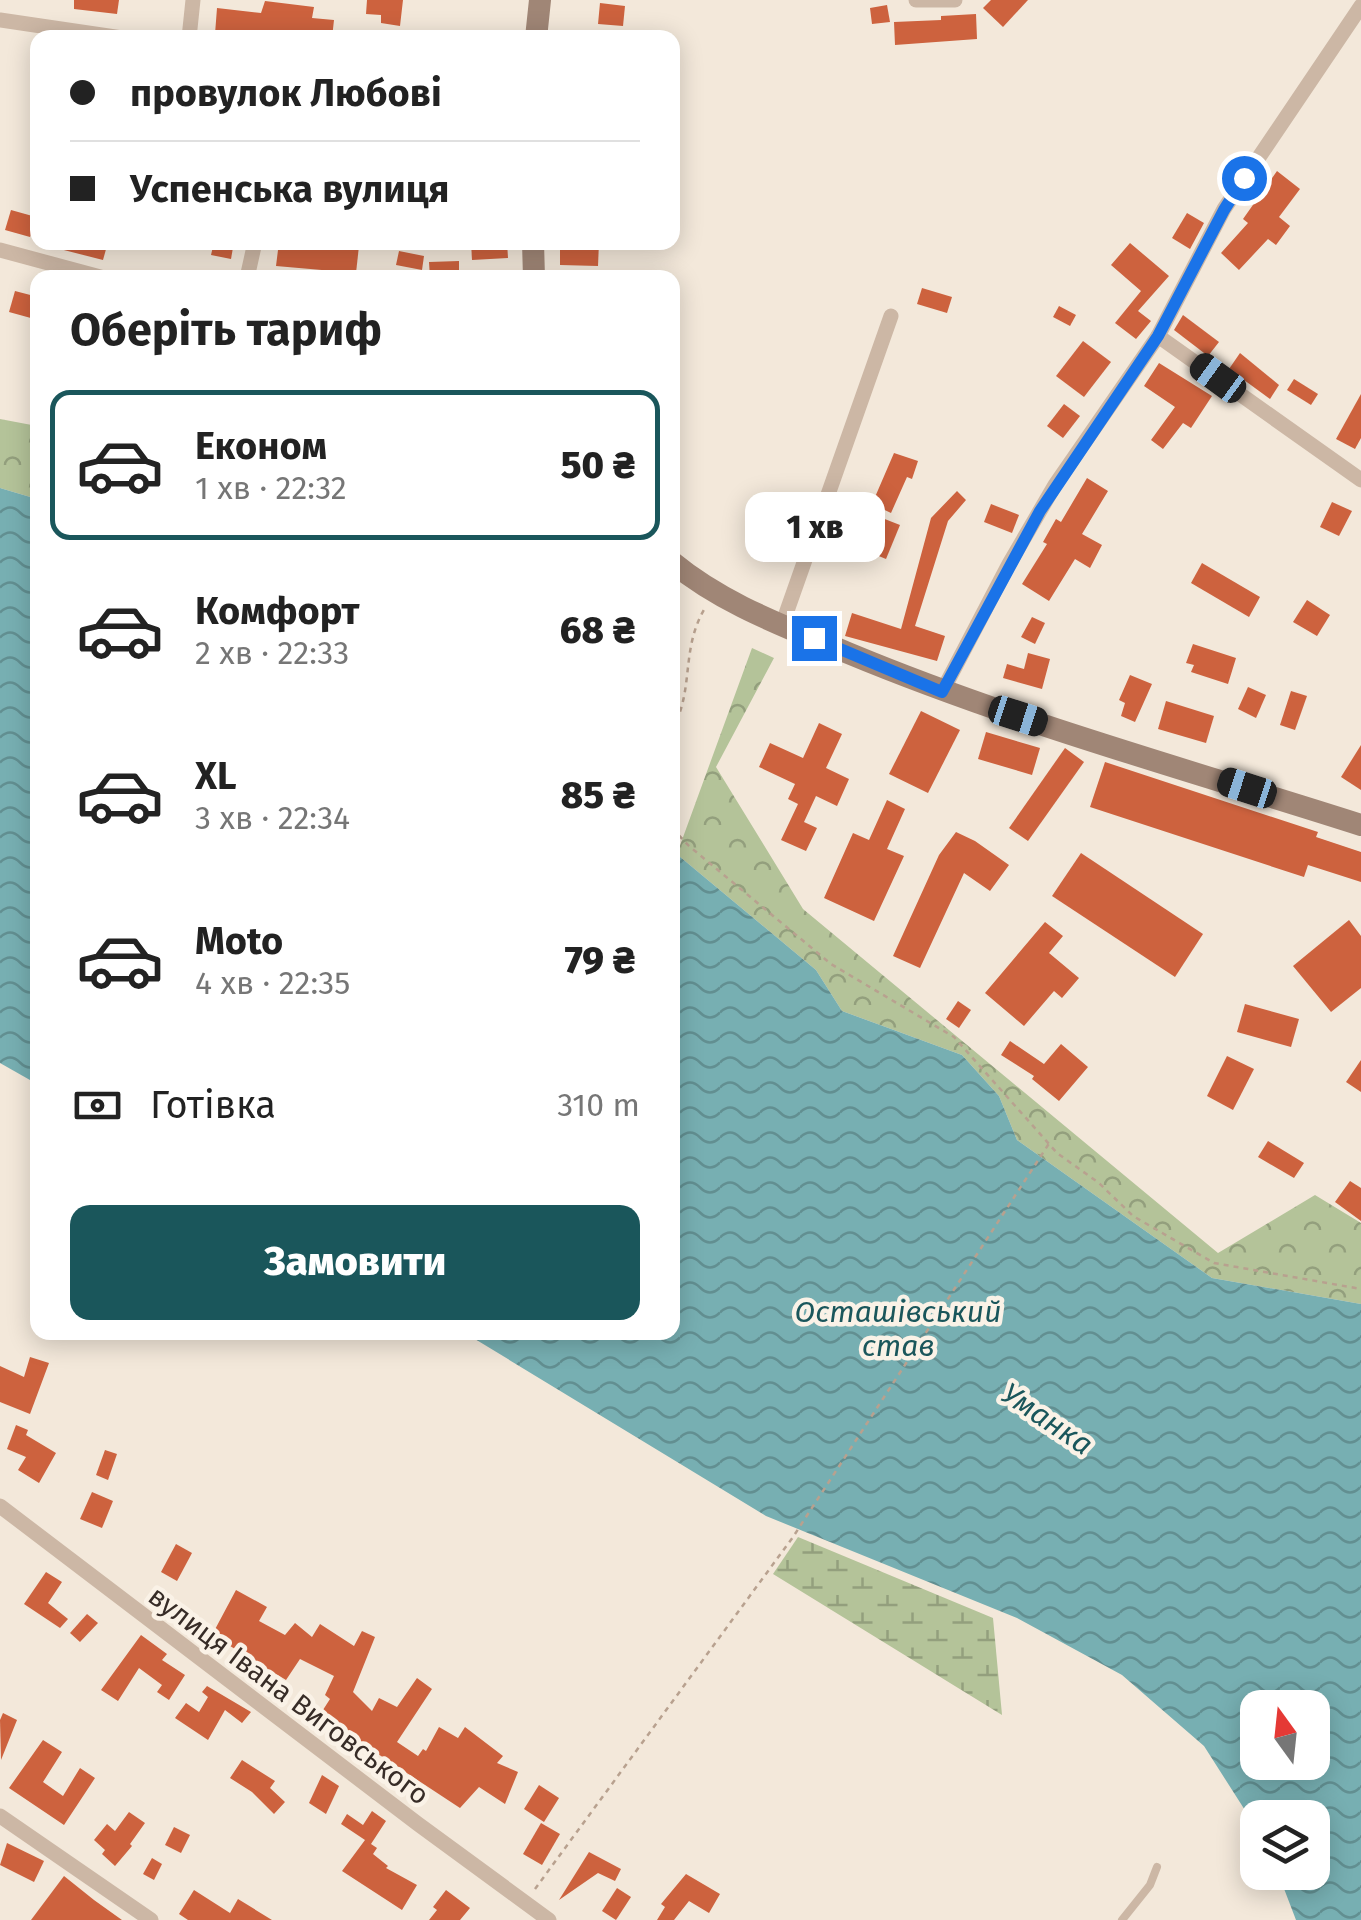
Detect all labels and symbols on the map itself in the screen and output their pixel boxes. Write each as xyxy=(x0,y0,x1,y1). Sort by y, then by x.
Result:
route start xyxy=(1222,156,1267,201)
car xyxy=(1185,348,1251,408)
callout: 1 хв xyxy=(744,493,884,563)
route end xyxy=(792,616,837,661)
car xyxy=(985,692,1051,740)
car xyxy=(1214,764,1280,812)
water label: Осташівський став xyxy=(795,1294,1001,1364)
water label: Уманка xyxy=(994,1375,1100,1463)
street label: вулиця Івана Виговського xyxy=(142,1579,435,1812)
north arrow xyxy=(1240,1690,1330,1780)

